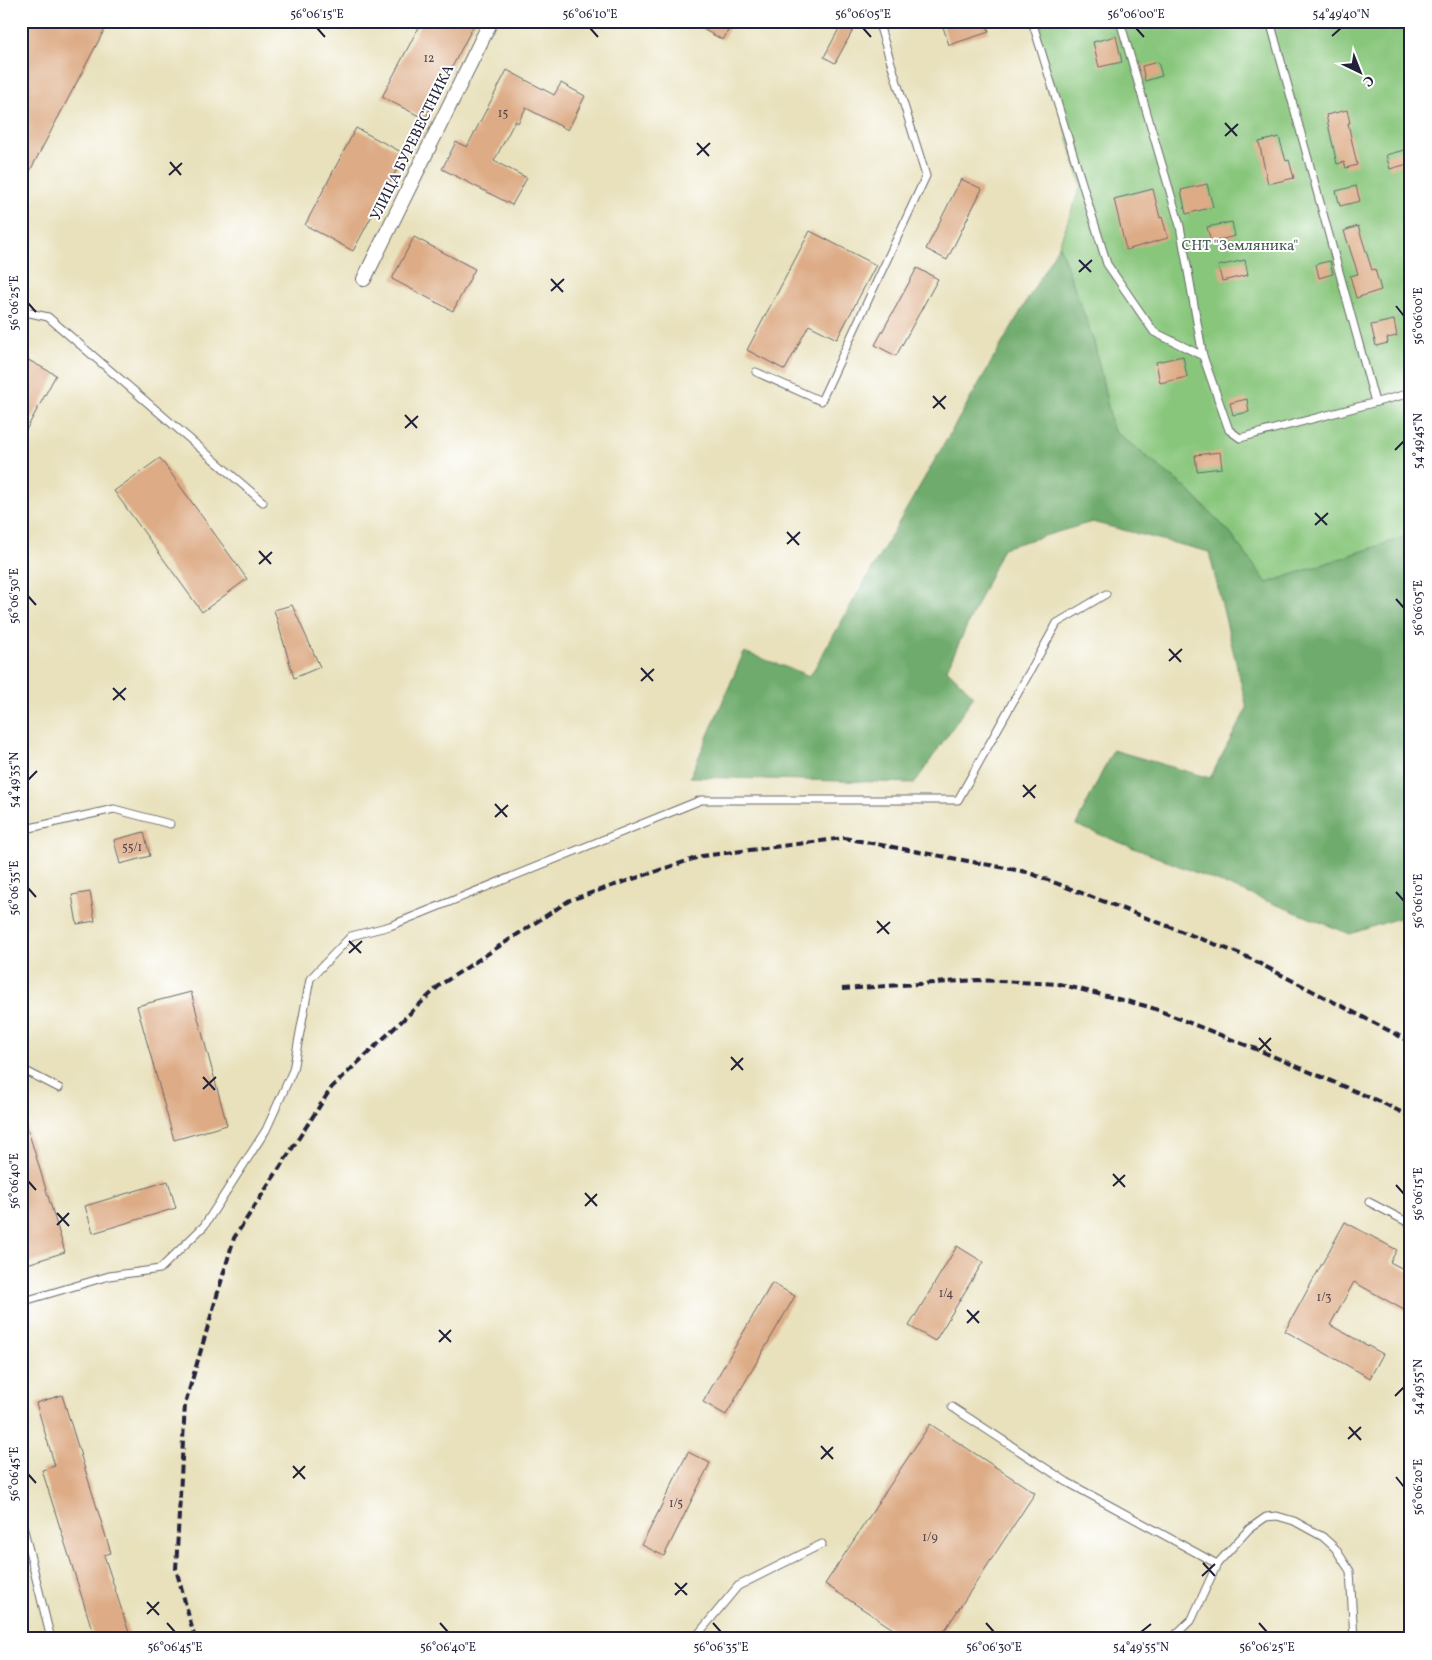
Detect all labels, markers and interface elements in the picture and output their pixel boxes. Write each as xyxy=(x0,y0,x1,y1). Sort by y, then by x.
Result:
text: 56°06'15"E xyxy=(290,7,344,23)
text: 56°06'10"E xyxy=(563,7,617,23)
text: 56°06'05"E xyxy=(835,7,891,23)
text: 56°06'00"E xyxy=(1107,7,1165,23)
text: 54°49'40"N xyxy=(1312,7,1370,23)
north arrow xyxy=(1334,48,1384,98)
house number: 12 xyxy=(423,51,435,67)
street label: УЛИЦА БУРЕВЕСТНИКА xyxy=(366,61,460,225)
text: С xyxy=(1358,70,1378,90)
house number: 15 xyxy=(498,106,508,122)
park label: СНТ "Земляника" xyxy=(1182,236,1298,257)
text: 56°06'25"E xyxy=(7,275,23,331)
text: 56°06'00"E xyxy=(1411,287,1427,345)
text: 54°49'45"N xyxy=(1411,413,1427,469)
text: 56°06'30"E xyxy=(7,568,23,624)
text: 56°06'05"E xyxy=(1411,580,1427,636)
text: 54°49'35"N xyxy=(7,752,23,808)
house number: 55/1 xyxy=(122,840,142,856)
text: 56°06'35"E xyxy=(7,860,23,916)
text: 56°06'10"E xyxy=(1411,874,1427,928)
text: 56°06'40"E xyxy=(7,1153,23,1209)
text: 56°06'15"E xyxy=(1411,1167,1427,1221)
house number: 1/4 xyxy=(939,1286,953,1302)
house number: 1/3 xyxy=(1317,1290,1331,1306)
text: 54°49'55"N xyxy=(1411,1359,1427,1415)
text: 56°06'45"E xyxy=(7,1447,23,1501)
text: 56°06'20"E xyxy=(1411,1459,1427,1515)
house number: 1/5 xyxy=(669,1496,683,1512)
house number: 1/9 xyxy=(922,1530,938,1546)
text: 56°06'45"E xyxy=(148,1640,202,1656)
text: 56°06'40"E xyxy=(420,1640,476,1656)
text: 56°06'35"E xyxy=(693,1640,749,1656)
text: 56°06'30"E xyxy=(966,1640,1022,1656)
text: 54°49'55"N xyxy=(1113,1640,1169,1656)
text: 56°06'25"E xyxy=(1239,1640,1295,1656)

